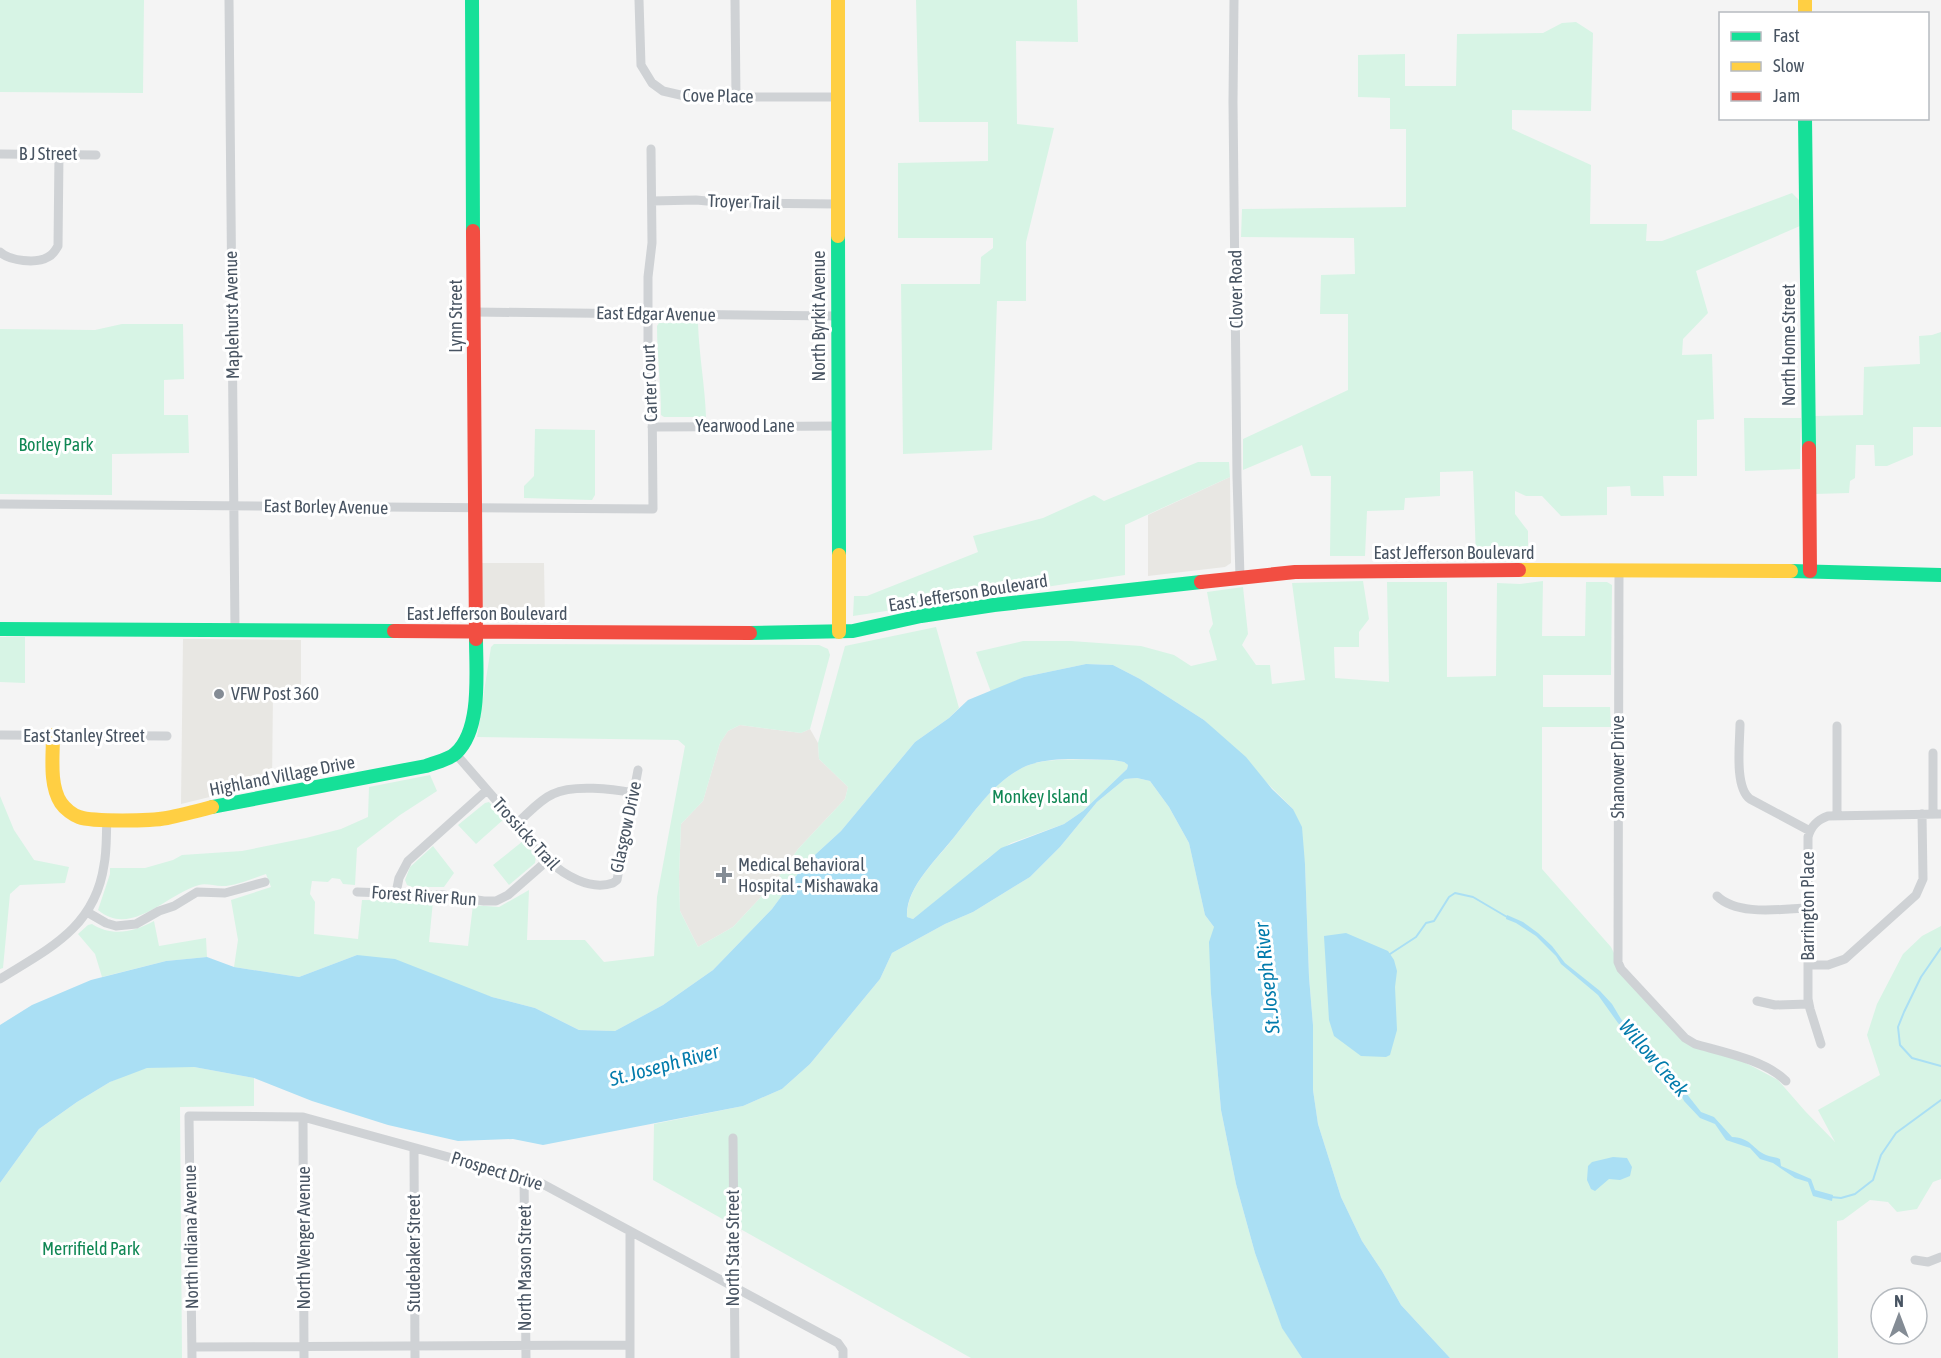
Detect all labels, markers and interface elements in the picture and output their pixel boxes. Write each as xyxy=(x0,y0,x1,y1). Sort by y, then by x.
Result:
legend xyxy=(1719,12,1929,120)
text: Fast xyxy=(1773,25,1800,46)
text: Slow xyxy=(1773,55,1804,76)
street label: Cove Place xyxy=(682,84,754,107)
text: Jam xyxy=(1773,85,1800,106)
street label: B J Street xyxy=(19,143,77,164)
street label: Troyer Trail xyxy=(707,190,781,213)
street label: Clover Road xyxy=(1224,250,1247,328)
street label: Maplehurst Avenue xyxy=(220,251,243,379)
street label: North Byrkit Avenue xyxy=(808,251,829,381)
street label: Lynn Street xyxy=(445,279,466,353)
street label: North Home Street xyxy=(1778,284,1799,406)
street label: East Edgar Avenue xyxy=(596,302,716,325)
street label: Carter Court xyxy=(638,344,661,422)
street label: Yearwood Lane xyxy=(695,415,795,436)
park label: Borley Park xyxy=(19,434,93,455)
street label: East Borley Avenue xyxy=(264,495,389,518)
street label: East Jefferson Boulevard xyxy=(1374,542,1534,563)
street label: East Jefferson Boulevard xyxy=(887,570,1049,615)
street label: East Jefferson Boulevard xyxy=(407,603,567,624)
place label: VFW Post 360 xyxy=(231,683,319,704)
marker: VFW Post 360 xyxy=(212,687,226,701)
street label: Shanower Drive xyxy=(1607,715,1628,819)
street label: East Stanley Street xyxy=(23,725,145,746)
street label: Highland Village Drive xyxy=(207,751,356,800)
street label: Glasgow Drive xyxy=(606,779,645,874)
park label: Monkey Island xyxy=(992,786,1088,807)
street label: Trossicks Trail xyxy=(488,793,564,874)
street label: Barrington Place xyxy=(1797,851,1818,961)
place label: Medical Behavioral Hospital - Mishawaka xyxy=(738,854,879,896)
marker: Medical Behavioral Hospital - Mishawaka xyxy=(715,866,733,884)
street label: Forest River Run xyxy=(371,881,477,910)
water label: St. Joseph River xyxy=(1249,920,1284,1036)
water label: Willow Creek xyxy=(1615,1015,1694,1101)
water label: St. Joseph River xyxy=(606,1039,722,1090)
street label: Prospect Drive xyxy=(449,1147,546,1194)
street label: North Indiana Avenue xyxy=(179,1165,202,1309)
street label: North Wenger Avenue xyxy=(293,1166,314,1310)
street label: North State Street xyxy=(722,1190,743,1306)
street label: Studebaker Street xyxy=(403,1194,424,1312)
street label: North Mason Street xyxy=(514,1205,535,1331)
park label: Merrifield Park xyxy=(42,1238,140,1259)
north arrow xyxy=(1869,1286,1929,1346)
text: N xyxy=(1894,1292,1904,1310)

